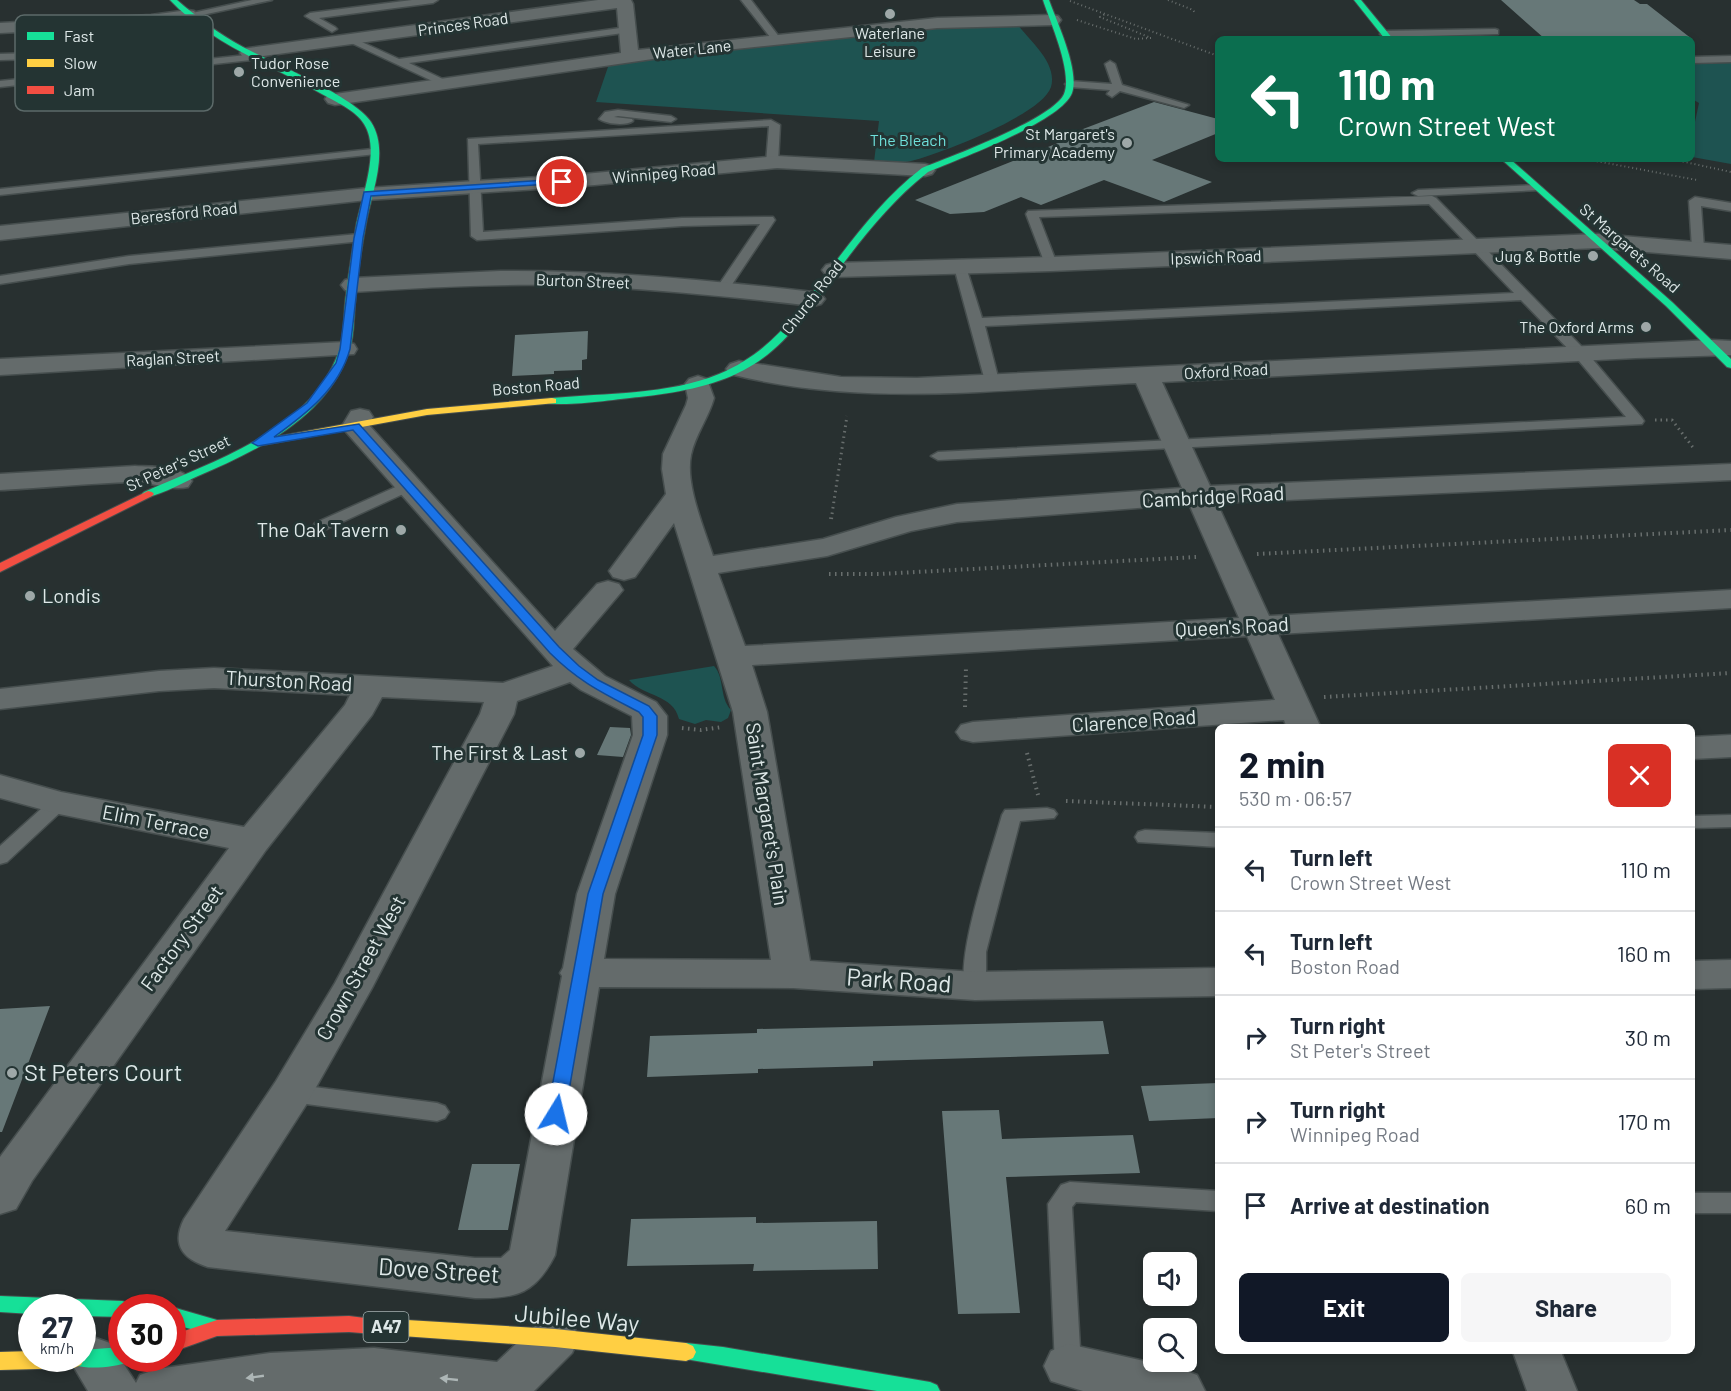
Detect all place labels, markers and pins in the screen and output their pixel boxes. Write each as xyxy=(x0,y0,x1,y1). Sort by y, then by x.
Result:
marker: Waterlane Leisure xyxy=(883,7,897,21)
place label: Waterlane Leisure xyxy=(855,23,925,60)
place label: Tudor Rose Convenience xyxy=(251,53,340,90)
marker: Tudor Rose Convenience xyxy=(232,65,246,79)
place label: St Margaret's Primary Academy xyxy=(994,124,1116,161)
marker: St Margaret's Primary Academy xyxy=(1120,136,1134,150)
pin xyxy=(536,156,587,207)
place label: Jug & Bottle xyxy=(1495,246,1581,265)
marker: Jug & Bottle xyxy=(1586,249,1600,263)
place label: The Oxford Arms xyxy=(1519,317,1634,336)
marker: The Oxford Arms xyxy=(1639,320,1653,334)
place label: The Oak Tavern xyxy=(257,517,389,541)
marker: The Oak Tavern xyxy=(394,523,408,537)
place label: Londis xyxy=(42,583,101,607)
marker: Londis xyxy=(23,589,37,603)
place label: The First & Last xyxy=(431,740,568,764)
marker: The First & Last xyxy=(573,746,587,760)
place label: St Peters Court xyxy=(24,1057,182,1086)
marker: St Peters Court xyxy=(5,1066,19,1080)

